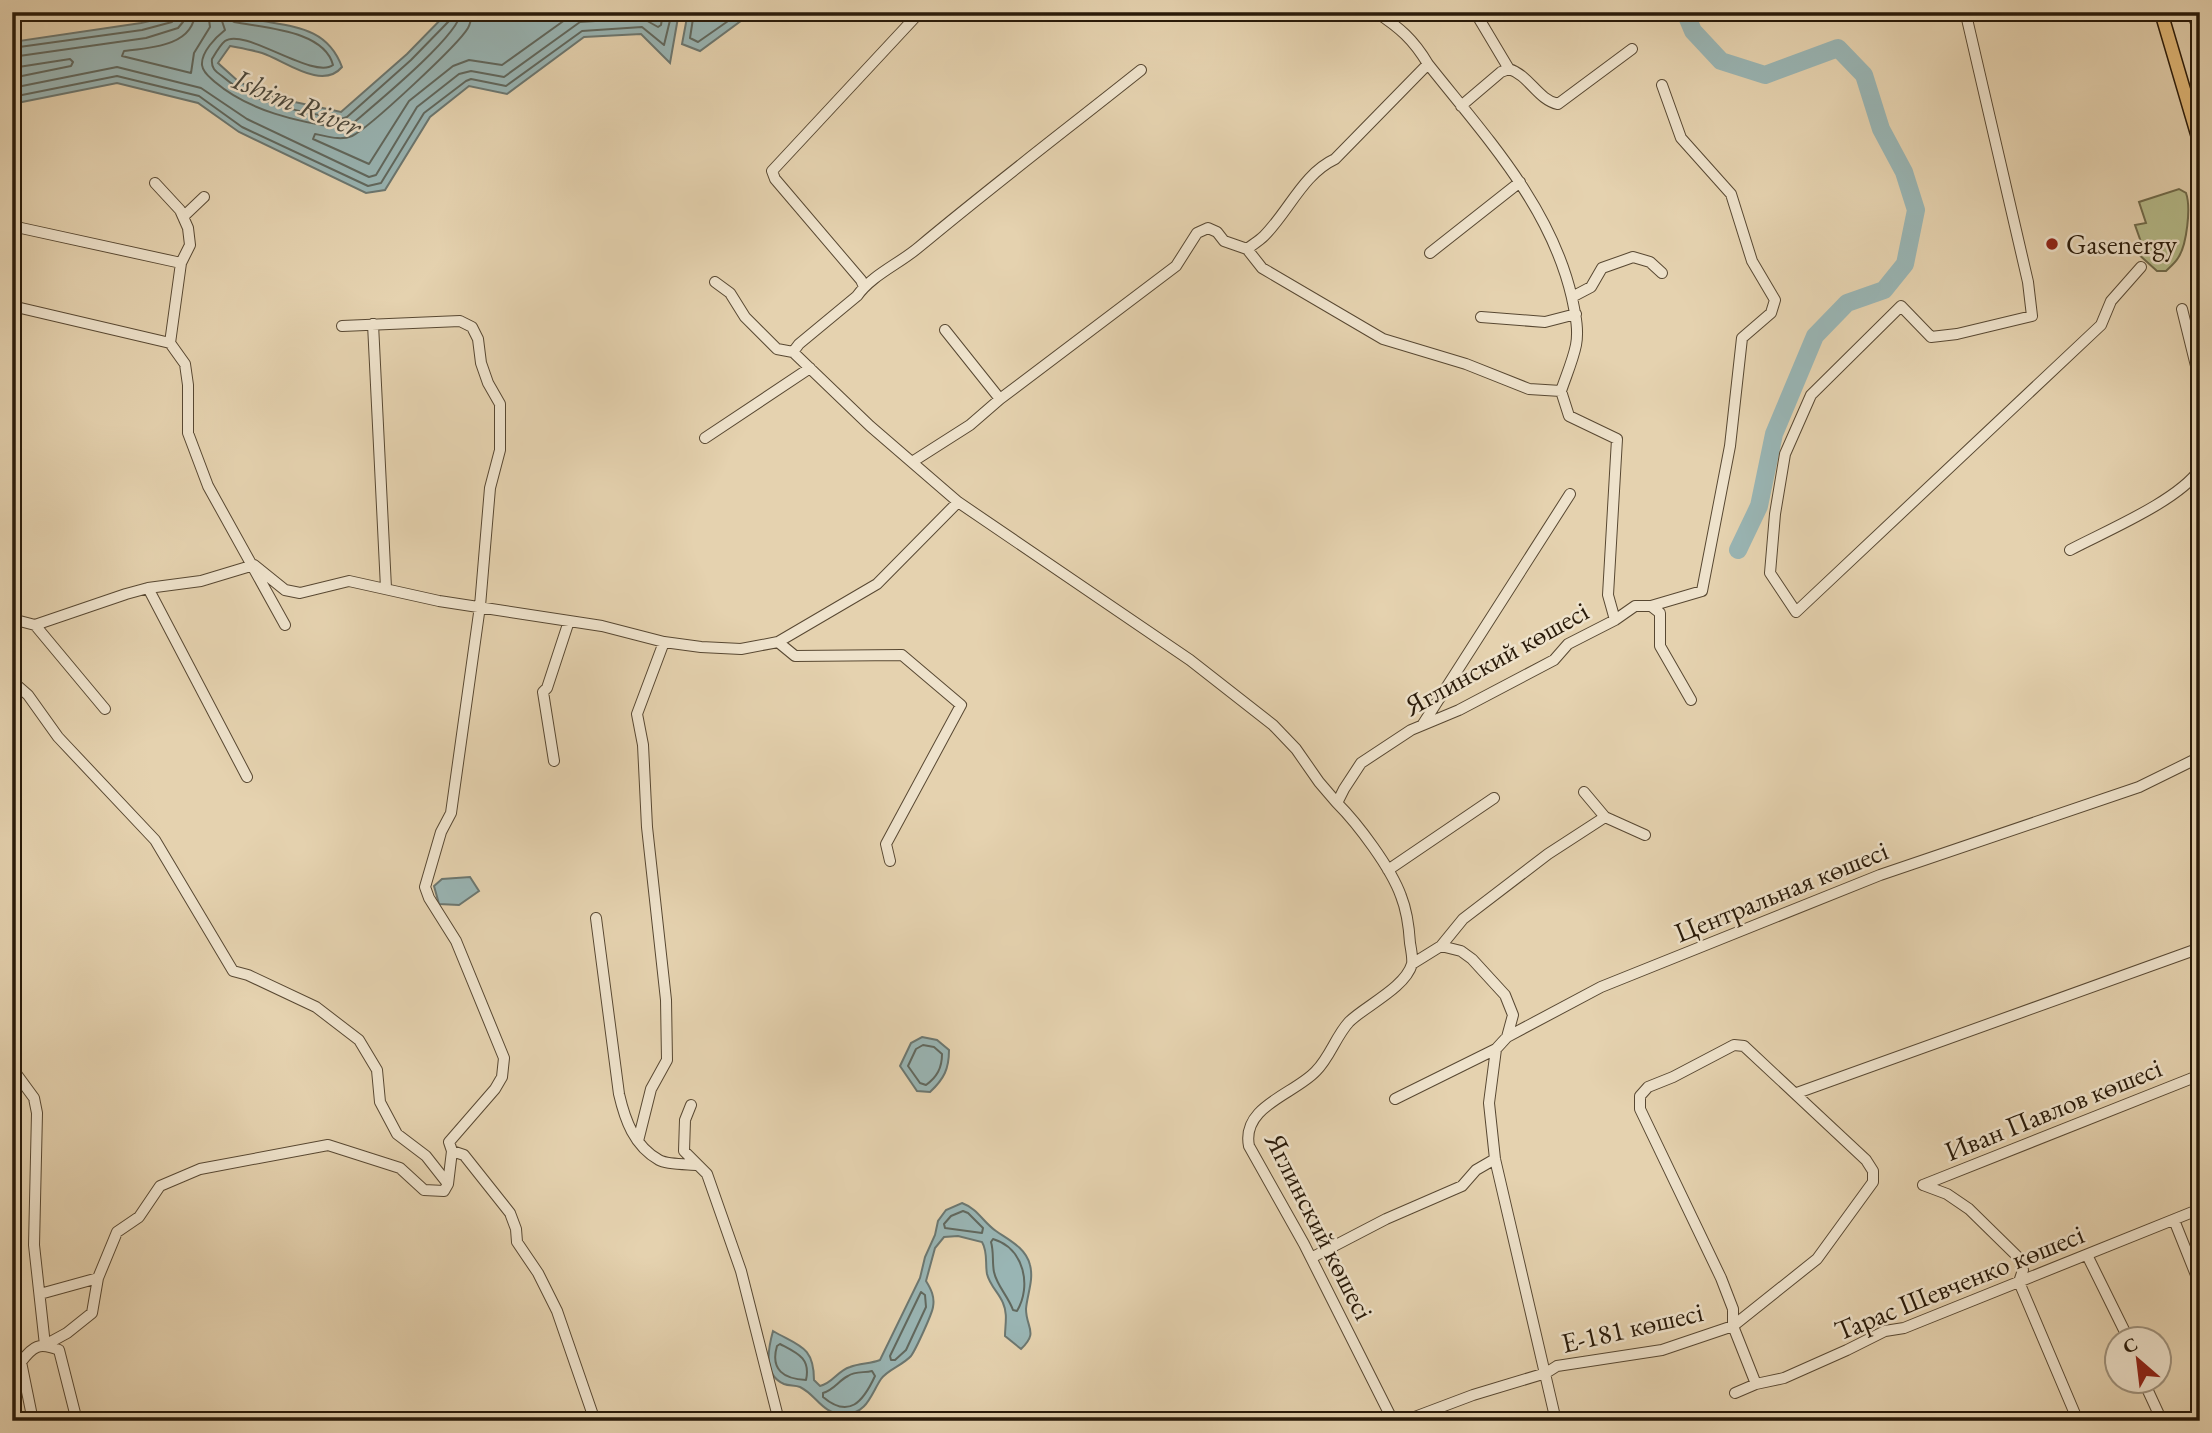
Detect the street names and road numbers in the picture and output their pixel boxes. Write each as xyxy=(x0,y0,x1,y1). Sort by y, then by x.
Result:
street label: Яглинский көшесі xyxy=(1397,592,1595,724)
street label: Центральная көшесі xyxy=(1669,832,1893,950)
street label: Иван Павлов көшесі xyxy=(1939,1049,2167,1169)
street label: Яглинский көшесі xyxy=(1257,1125,1383,1326)
street label: Тарас Шевченко көшесі xyxy=(1829,1215,2089,1348)
street label: Е-181 көшесі xyxy=(1558,1293,1707,1361)

